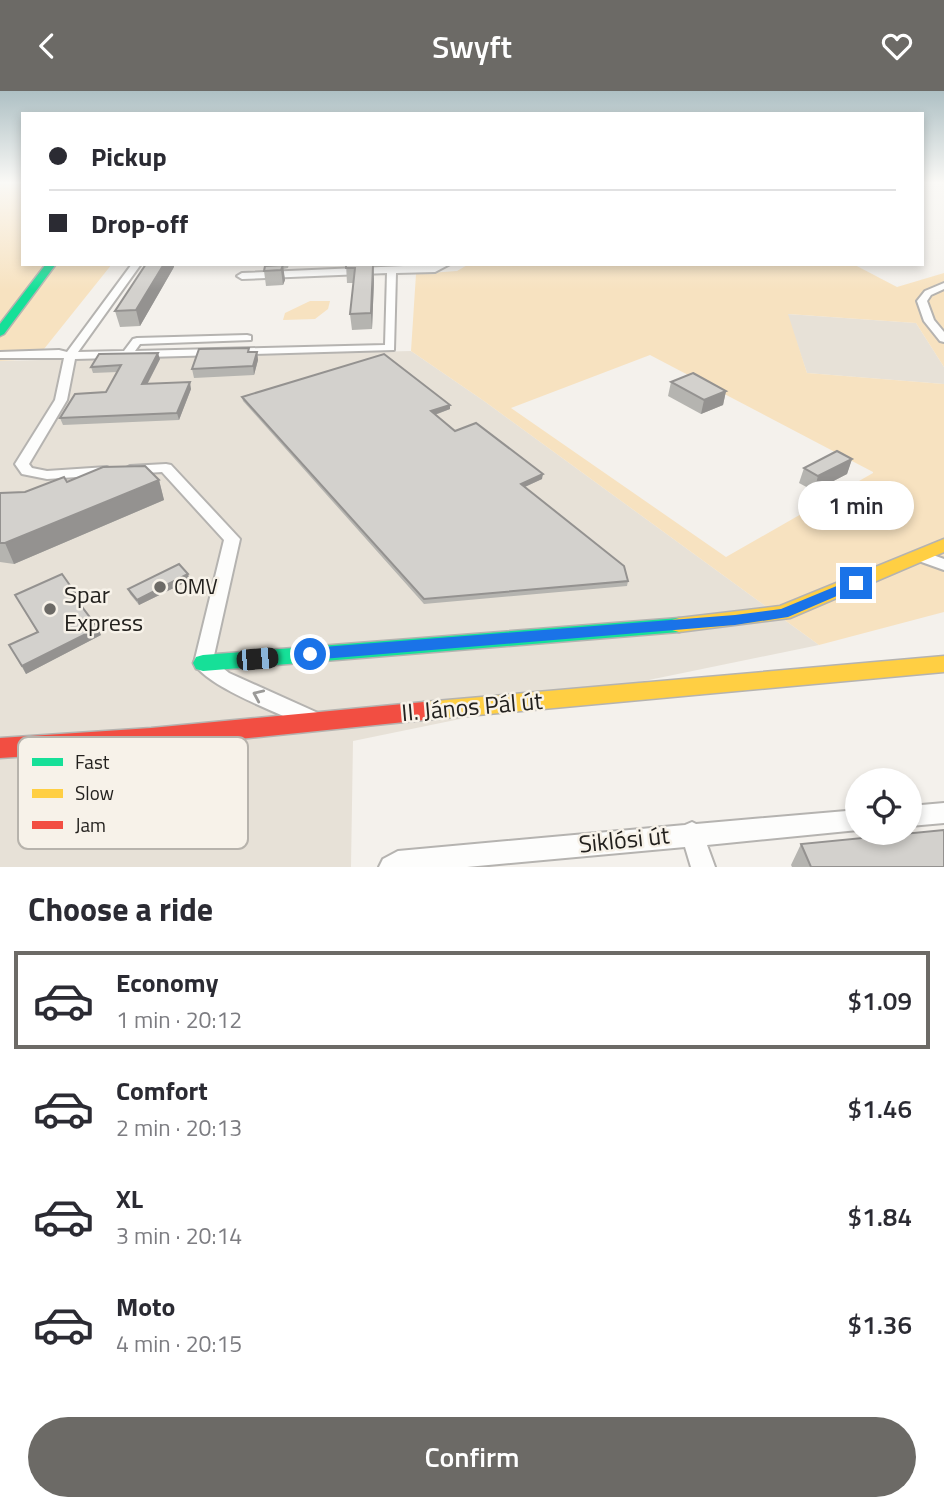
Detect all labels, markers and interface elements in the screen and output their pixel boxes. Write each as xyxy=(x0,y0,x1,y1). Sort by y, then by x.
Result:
text: Swyft xyxy=(432,22,512,70)
icon: back xyxy=(28,27,66,65)
icon: heart xyxy=(878,27,916,65)
text: Pickup xyxy=(91,137,167,176)
text: Drop-off xyxy=(91,204,188,243)
callout: 1 min xyxy=(798,482,914,531)
text: 1 min xyxy=(828,488,884,523)
route end xyxy=(840,567,872,599)
place label: OMV xyxy=(174,570,218,602)
place label: Spar Express xyxy=(64,576,143,640)
marker: OMV xyxy=(152,579,168,595)
marker: Spar Express xyxy=(42,601,58,617)
route start xyxy=(294,638,326,670)
car xyxy=(236,647,279,671)
street label: II. János Pál út xyxy=(400,682,544,730)
one-way arrow xyxy=(253,689,265,703)
legend xyxy=(18,737,248,849)
text: Fast xyxy=(75,747,110,776)
map controls xyxy=(845,768,922,845)
button: locate xyxy=(845,768,922,845)
text: Slow xyxy=(75,778,114,807)
text: Jam xyxy=(75,810,106,839)
street label: Siklósi út xyxy=(577,816,672,862)
text: Choose a ride xyxy=(28,885,213,933)
text: Economy xyxy=(116,963,218,1002)
icon: car xyxy=(32,969,95,1032)
text: $1.09 xyxy=(848,981,912,1020)
text: 1 min · 20:12 xyxy=(116,1002,242,1037)
text: Comfort xyxy=(116,1071,208,1110)
icon: car xyxy=(32,1077,95,1140)
text: $1.46 xyxy=(848,1089,912,1128)
text: 2 min · 20:13 xyxy=(116,1110,242,1145)
text: XL xyxy=(116,1179,143,1218)
icon: car xyxy=(32,1185,95,1248)
text: $1.84 xyxy=(848,1197,912,1236)
text: 3 min · 20:14 xyxy=(116,1218,242,1253)
text: Moto xyxy=(116,1287,175,1326)
icon: car xyxy=(32,1293,95,1356)
text: $1.36 xyxy=(848,1305,912,1344)
text: 4 min · 20:15 xyxy=(116,1326,242,1361)
button: Confirm xyxy=(28,1417,916,1497)

